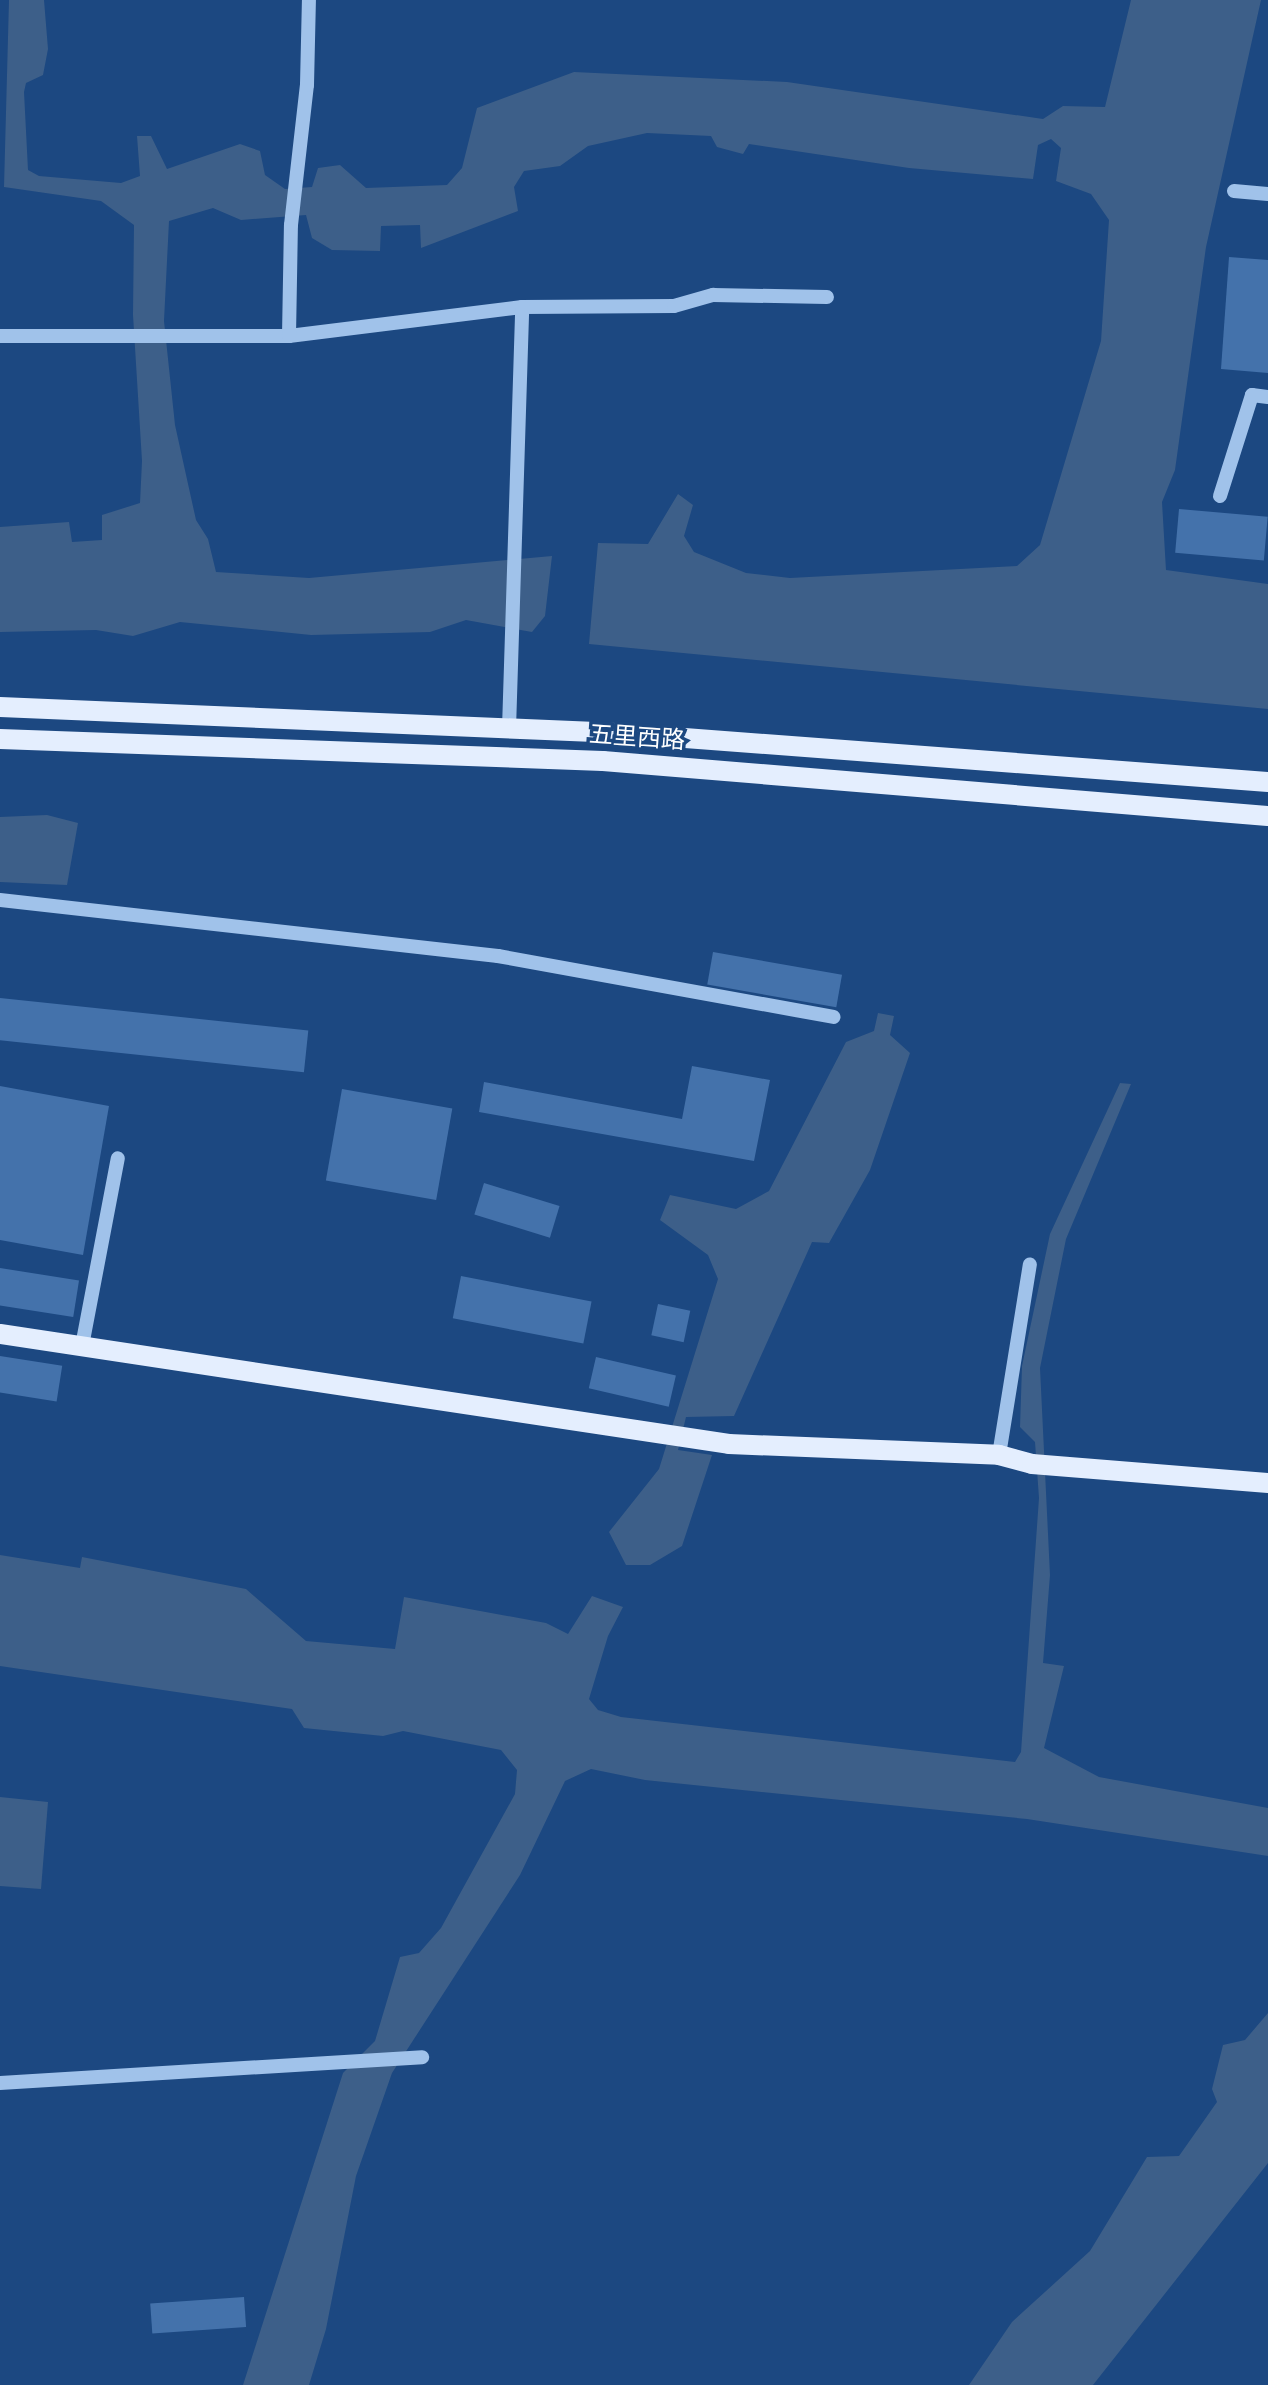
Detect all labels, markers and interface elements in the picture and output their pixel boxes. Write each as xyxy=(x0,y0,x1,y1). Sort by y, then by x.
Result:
street label: 五里西路 xyxy=(588,720,686,756)

